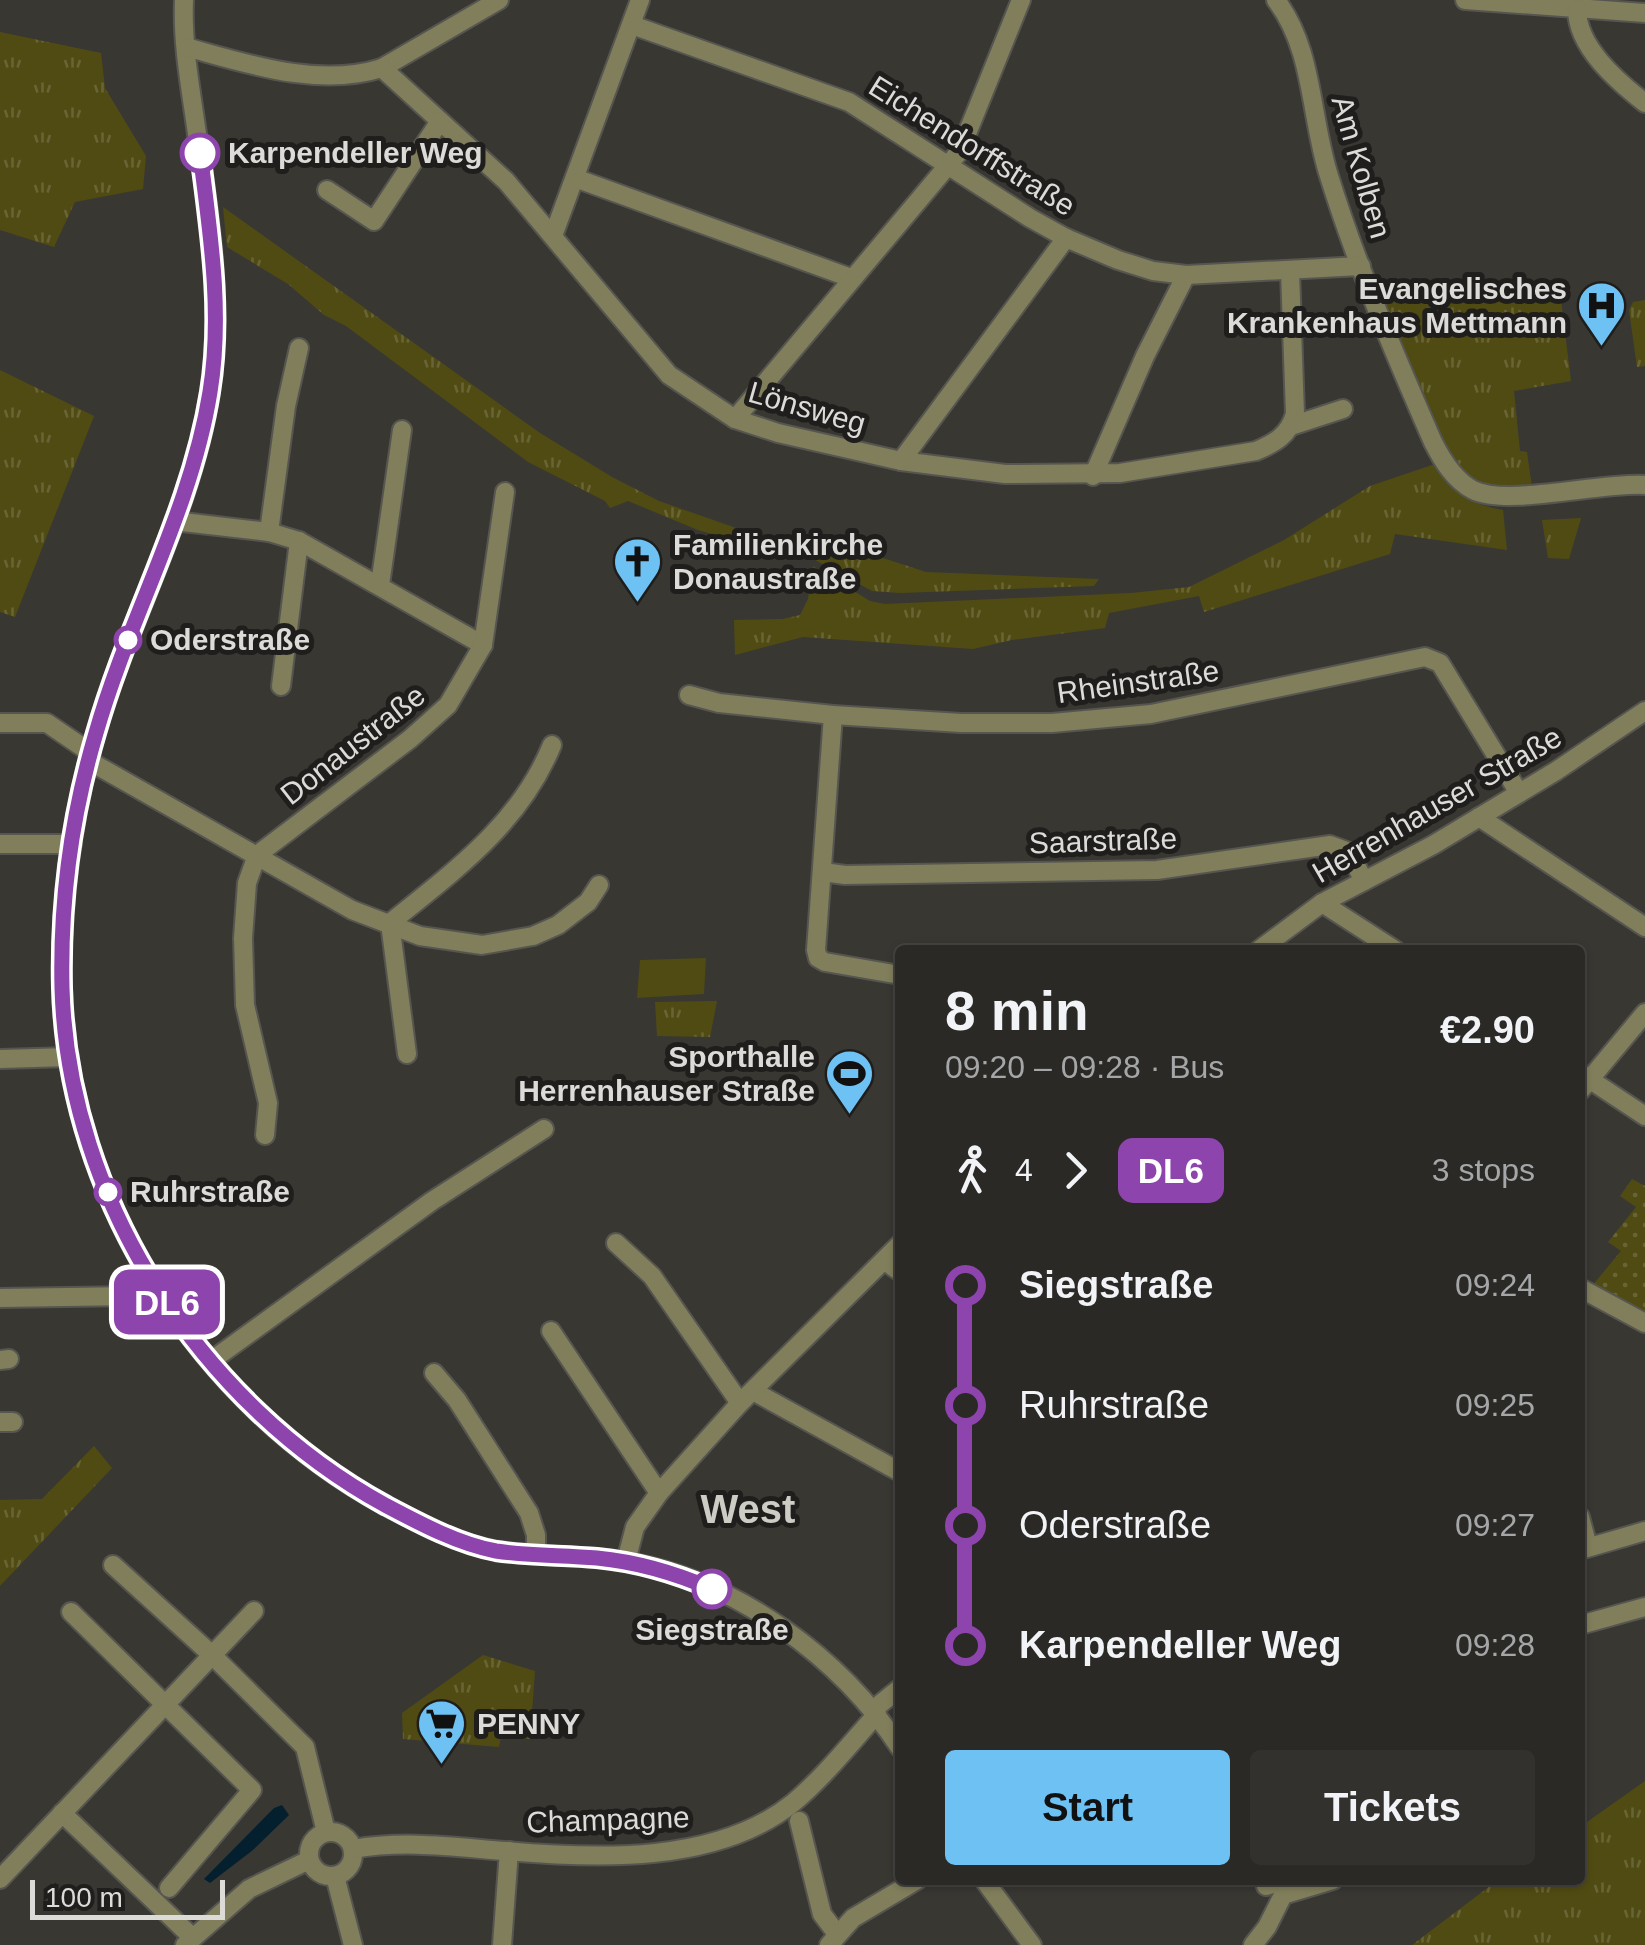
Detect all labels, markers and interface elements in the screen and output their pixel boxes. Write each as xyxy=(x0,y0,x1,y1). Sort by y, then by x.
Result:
street label: Eichendorffstraße xyxy=(863,69,1081,222)
street label: Am Kolben xyxy=(1325,92,1398,242)
marker: Karpendeller Weg xyxy=(181,134,219,172)
place label: Karpendeller Weg xyxy=(228,136,483,169)
place label: Evangelisches Krankenhaus Mettmann xyxy=(1227,272,1567,339)
hospital icon: Evangelisches Krankenhaus Mettmann xyxy=(1576,280,1628,348)
street label: Lönsweg xyxy=(745,375,869,440)
place label: Familienkirche Donaustraße xyxy=(673,528,883,595)
church icon: Familienkirche Donaustraße xyxy=(612,536,664,604)
place label: Oderstraße xyxy=(150,623,310,656)
marker: Oderstraße xyxy=(115,627,141,653)
street label: Rheinstraße xyxy=(1055,654,1221,709)
street label: Donaustraße xyxy=(274,678,431,811)
street label: Herrenhauser Straße xyxy=(1306,720,1567,889)
street label: Saarstraße xyxy=(1028,821,1178,860)
text: 8 min xyxy=(945,980,1089,1042)
text: €2.90 xyxy=(1440,1009,1535,1051)
place label: Sporthalle Herrenhauser Straße xyxy=(518,1040,815,1107)
sports icon: Sporthalle Herrenhauser Straße xyxy=(824,1048,876,1116)
text: 09:20 – 09:28 · Bus xyxy=(945,1049,1224,1085)
icon: walk xyxy=(945,1143,1000,1198)
icon: forward xyxy=(1048,1143,1103,1198)
text: DL6 xyxy=(1138,1151,1204,1190)
text: 4 xyxy=(1015,1152,1033,1188)
text: 3 stops xyxy=(1432,1152,1535,1188)
place label: Ruhrstraße xyxy=(130,1175,290,1208)
marker: Ruhrstraße xyxy=(95,1179,121,1205)
text: Siegstraße xyxy=(1019,1264,1213,1306)
text: 09:24 xyxy=(1455,1267,1535,1303)
line badge: DL6 xyxy=(110,1270,224,1334)
text: DL6 xyxy=(134,1283,200,1322)
text: Ruhrstraße xyxy=(1019,1384,1209,1426)
text: 09:25 xyxy=(1455,1387,1535,1423)
district label: West xyxy=(701,1487,795,1531)
text: Oderstraße xyxy=(1019,1504,1211,1546)
text: 09:27 xyxy=(1455,1507,1535,1543)
marker: Siegstraße xyxy=(693,1570,731,1608)
place label: Siegstraße xyxy=(635,1613,789,1646)
text: Karpendeller Weg xyxy=(1019,1624,1341,1666)
text: 09:28 xyxy=(1455,1627,1535,1663)
supermarket icon: PENNY xyxy=(416,1698,468,1766)
place label: PENNY xyxy=(477,1707,580,1740)
button: Start xyxy=(945,1750,1230,1865)
button: Tickets xyxy=(1250,1750,1535,1865)
street label: Champagne xyxy=(526,1800,690,1839)
scale bar xyxy=(30,1875,225,1920)
text: 100 m xyxy=(45,1882,123,1913)

